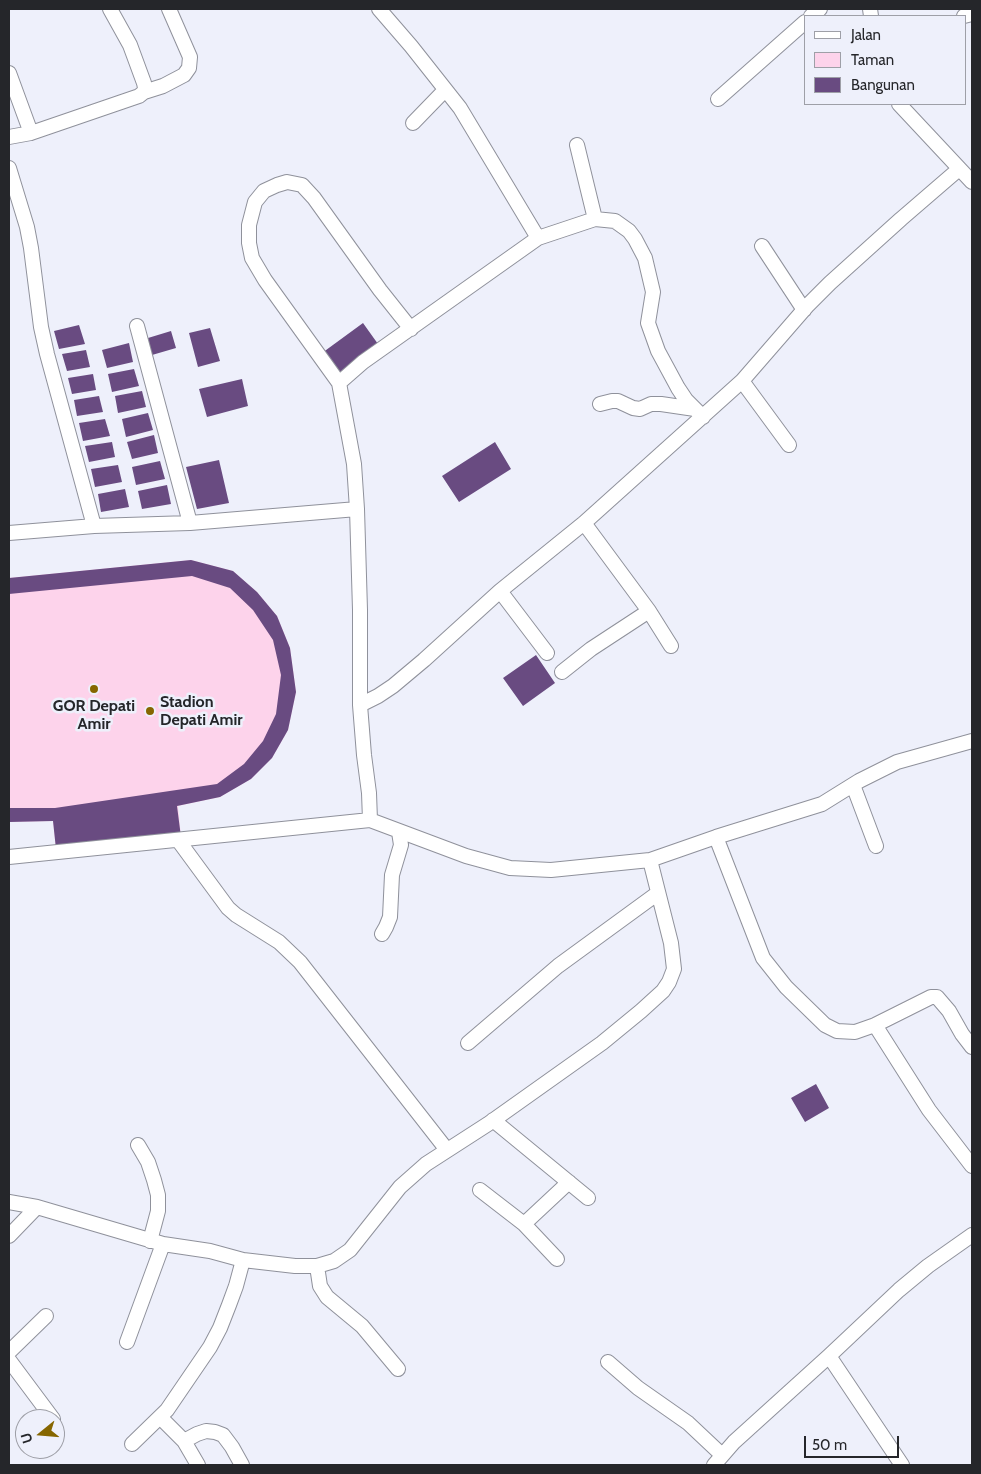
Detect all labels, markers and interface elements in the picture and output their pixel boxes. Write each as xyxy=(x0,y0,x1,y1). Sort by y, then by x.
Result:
legend xyxy=(804,15,966,105)
text: Jalan xyxy=(851,26,881,44)
text: Taman xyxy=(851,51,894,69)
text: Bangunan xyxy=(851,76,915,94)
marker: GOR Depati Amir xyxy=(88,683,100,695)
place label: Stadion Depati Amir xyxy=(160,692,243,730)
place label: GOR Depati Amir xyxy=(53,696,135,734)
marker: Stadion Depati Amir xyxy=(144,705,156,717)
north arrow xyxy=(15,1409,65,1459)
scale bar xyxy=(806,1426,901,1458)
text: U xyxy=(17,1431,37,1446)
text: 50 m xyxy=(812,1436,847,1454)

